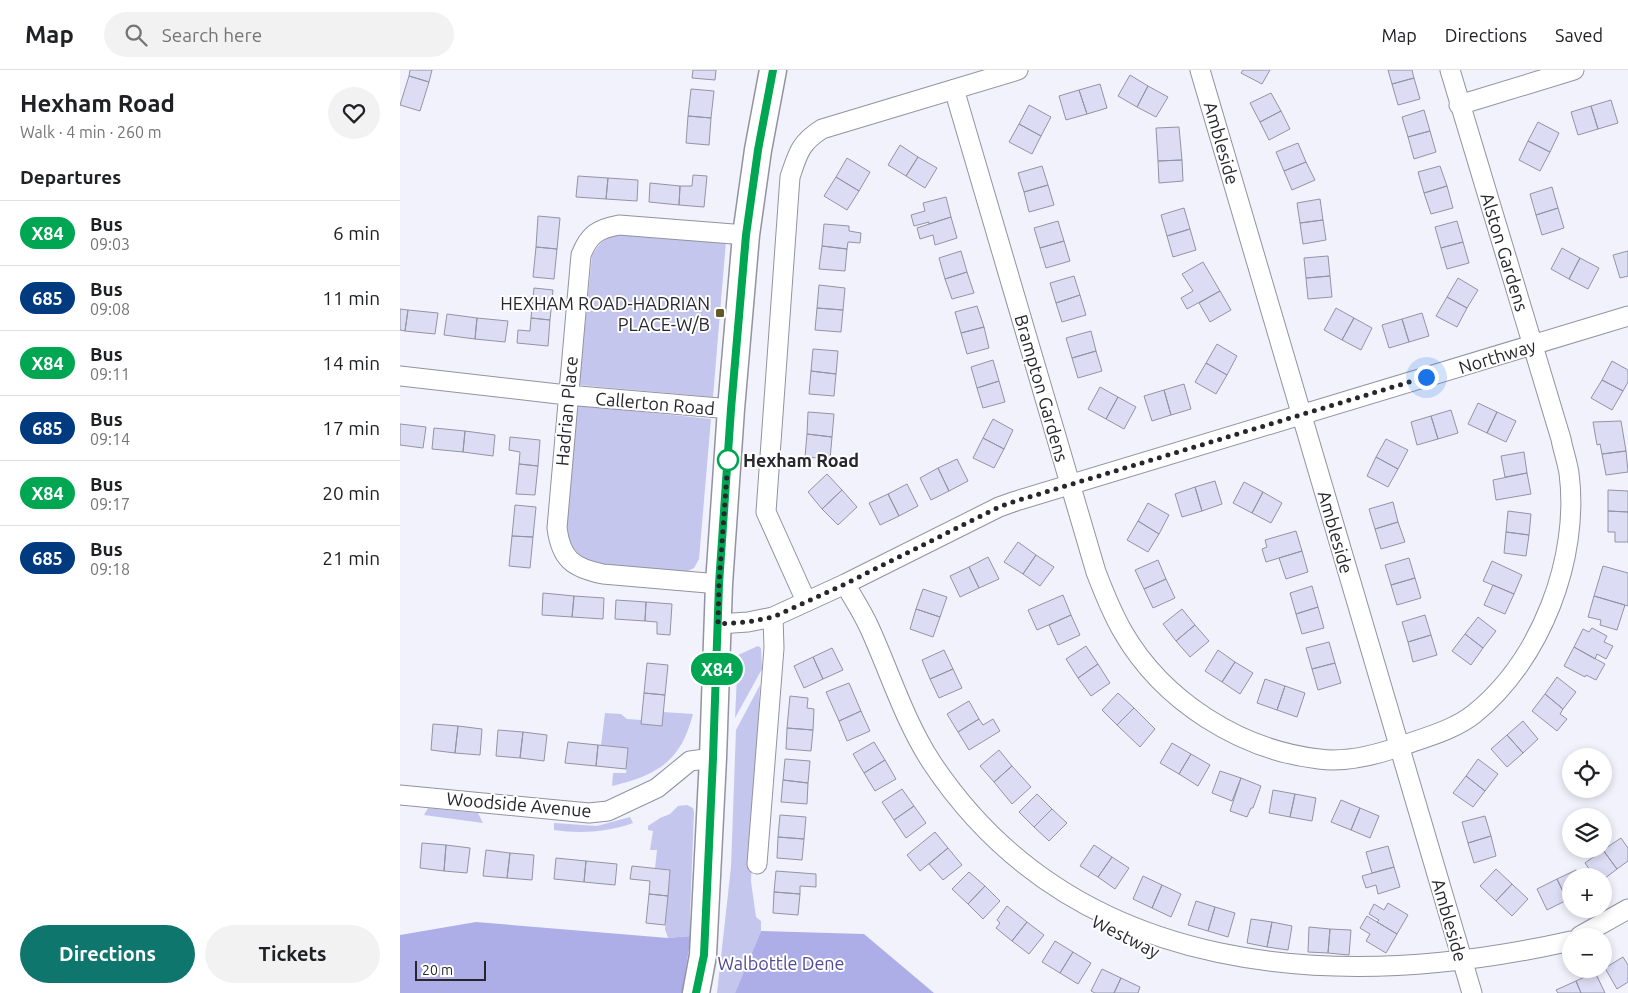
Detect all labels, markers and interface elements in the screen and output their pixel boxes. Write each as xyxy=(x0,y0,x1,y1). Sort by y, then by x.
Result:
search box xyxy=(104,12,454,57)
text: Map xyxy=(25,21,74,48)
icon: search xyxy=(122,21,150,49)
text: Search here xyxy=(162,24,262,46)
text: Map xyxy=(1381,25,1417,45)
text: Directions xyxy=(1445,25,1527,45)
text: Saved xyxy=(1555,25,1603,45)
button: heart xyxy=(328,87,380,139)
text: Hexham Road xyxy=(20,90,175,117)
street label: Ambleside xyxy=(1201,99,1243,187)
text: Walk · 4 min · 260 m xyxy=(20,123,162,141)
text: Departures xyxy=(20,166,121,188)
street label: Alston Gardens xyxy=(1477,190,1533,314)
text: Bus xyxy=(90,213,123,235)
text: 6 min xyxy=(333,222,380,244)
text: X84 xyxy=(31,223,64,243)
text: 09:03 xyxy=(90,235,130,253)
text: Bus xyxy=(90,278,123,300)
text: 11 min xyxy=(322,287,380,309)
text: 685 xyxy=(32,288,63,308)
place label: HEXHAM ROAD-HADRIAN PLACE-W/B xyxy=(500,293,710,334)
text: 09:08 xyxy=(90,300,130,318)
marker: HEXHAM ROAD-HADRIAN PLACE-W/B xyxy=(714,307,726,319)
street label: Brampton Gardens xyxy=(1011,312,1073,464)
street label: Northway xyxy=(1456,335,1538,377)
text: Bus xyxy=(90,343,123,365)
text: 14 min xyxy=(322,352,380,374)
text: X84 xyxy=(31,353,64,373)
street label: Hadrian Place xyxy=(551,355,581,467)
text: 09:11 xyxy=(90,365,130,383)
your location xyxy=(1414,365,1439,390)
street label: Callerton Road xyxy=(594,388,716,418)
text: Bus xyxy=(90,408,123,430)
text: 17 min xyxy=(322,417,380,439)
text: 685 xyxy=(32,418,63,438)
text: 09:14 xyxy=(90,430,130,448)
marker: Hexham Road xyxy=(717,449,739,471)
place label: Hexham Road xyxy=(743,450,859,470)
text: Bus xyxy=(90,473,123,495)
text: 20 min xyxy=(322,482,380,504)
text: X84 xyxy=(31,483,64,503)
street label: Ambleside xyxy=(1315,488,1357,576)
text: 09:17 xyxy=(90,495,130,513)
text: Bus xyxy=(90,538,123,560)
text: 21 min xyxy=(322,547,380,569)
text: 685 xyxy=(32,548,63,568)
text: 09:18 xyxy=(90,560,130,578)
line badge: X84 xyxy=(688,653,746,685)
text: X84 xyxy=(701,659,733,679)
map controls xyxy=(1562,748,1612,978)
button: locate xyxy=(1562,748,1612,798)
street label: Woodside Avenue xyxy=(446,788,592,820)
button: layers xyxy=(1562,808,1612,858)
button: + xyxy=(1562,868,1612,918)
street label: Ambleside xyxy=(1429,876,1471,964)
street label: Westway xyxy=(1089,910,1163,962)
button: Directions xyxy=(20,925,195,983)
button: Tickets xyxy=(205,925,380,983)
button: − xyxy=(1562,928,1612,978)
park label: Walbottle Dene xyxy=(717,953,845,973)
scale bar xyxy=(415,958,486,981)
text: 20 m xyxy=(422,962,453,978)

